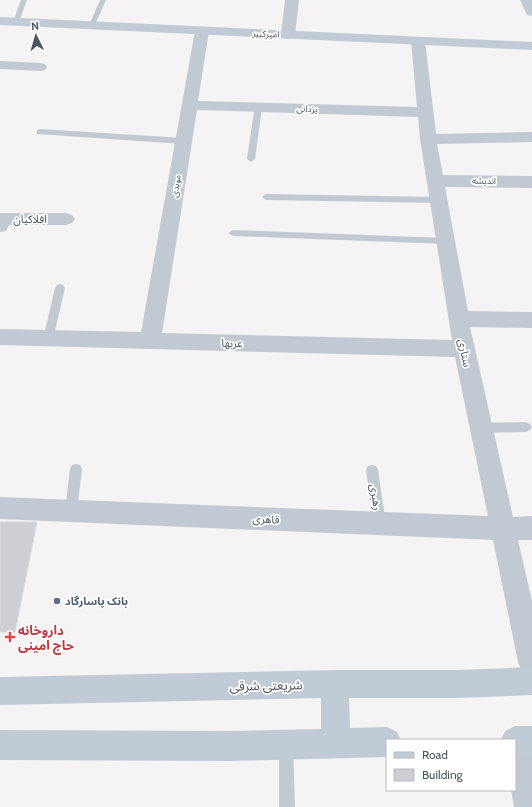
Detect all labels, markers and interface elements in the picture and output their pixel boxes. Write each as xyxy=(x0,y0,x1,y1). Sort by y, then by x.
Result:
north arrow xyxy=(16,16,56,56)
text: N xyxy=(31,19,40,33)
street label: امیرکبیر xyxy=(251,27,280,41)
street label: یزدانی xyxy=(296,103,318,115)
street label: مویدی xyxy=(168,173,184,198)
street label: اندیشه xyxy=(472,175,496,186)
street label: افلاکیان xyxy=(13,212,47,226)
street label: عربها xyxy=(221,336,243,350)
street label: ستاری xyxy=(455,338,475,369)
street label: رهبری xyxy=(367,483,385,511)
street label: قاهری xyxy=(252,512,280,526)
place label: بانک پاسارگاد xyxy=(65,594,128,609)
marker: بانک پاسارگاد xyxy=(52,596,62,606)
place label: داروخانه حاج امینی xyxy=(18,622,74,655)
marker: داروخانه حاج امینی xyxy=(5,632,15,642)
street label: شریعتی شرقی xyxy=(229,676,303,695)
legend xyxy=(386,739,516,791)
text: Road xyxy=(422,747,448,762)
text: Building xyxy=(422,767,464,782)

